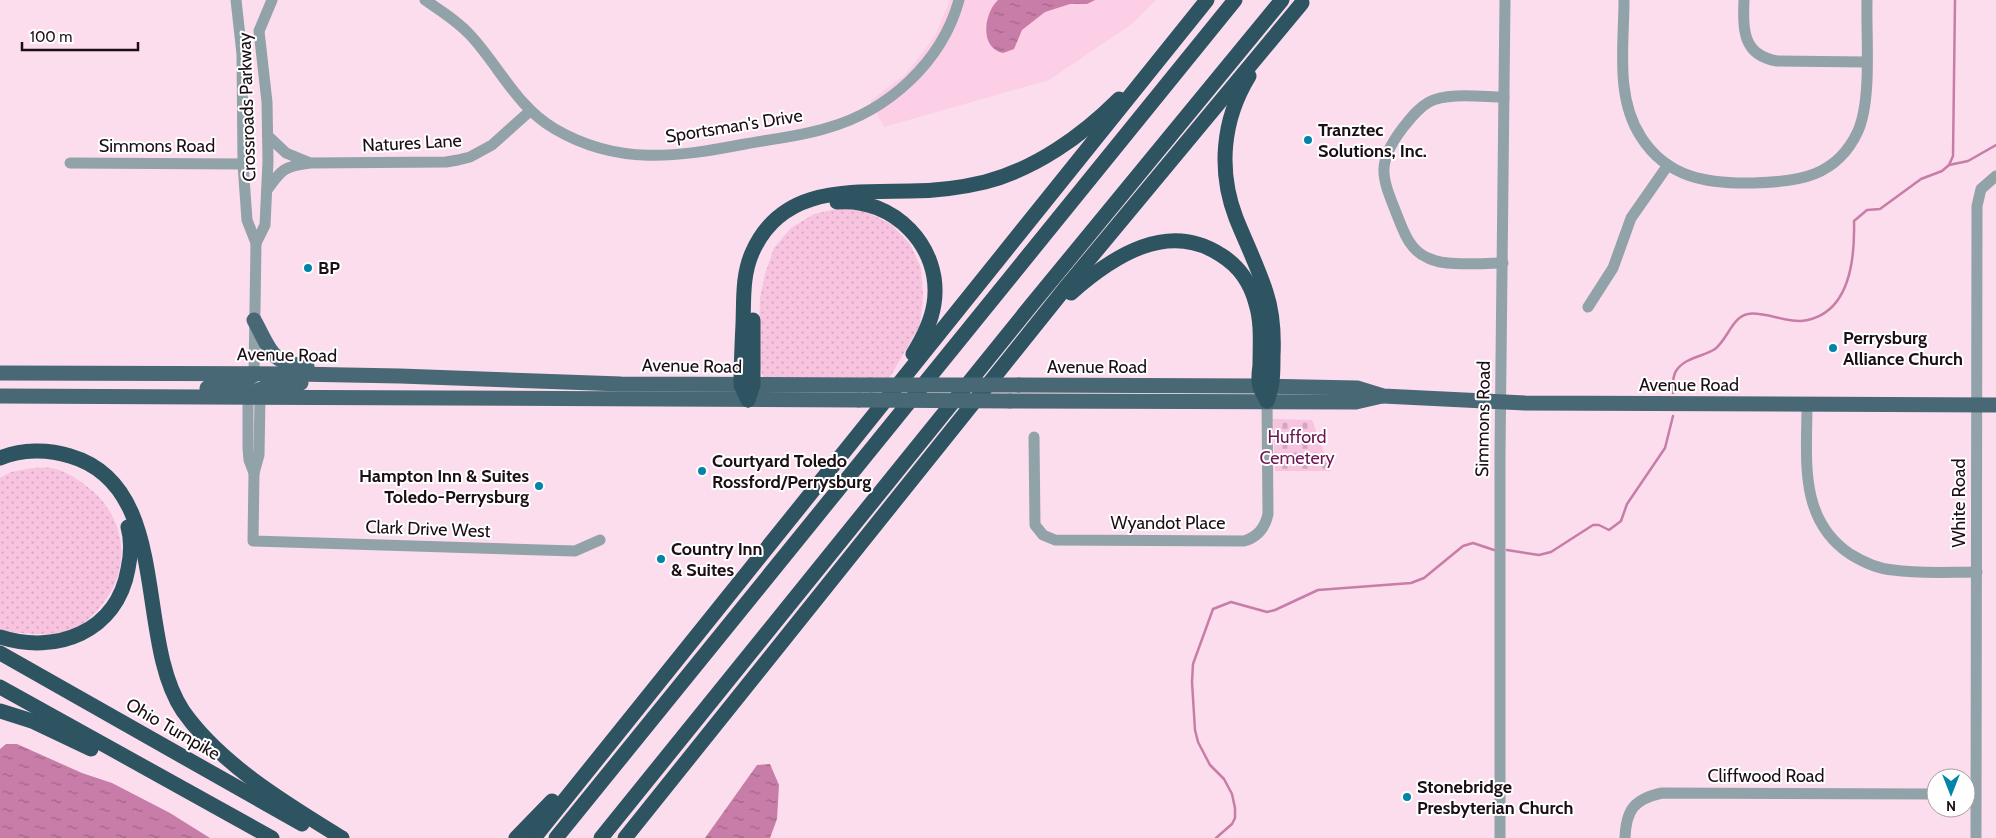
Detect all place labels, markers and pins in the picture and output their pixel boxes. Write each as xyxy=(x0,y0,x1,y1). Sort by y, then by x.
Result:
place label: Tranztec Solutions, Inc. xyxy=(1318,119,1427,162)
marker: Tranztec Solutions, Inc. xyxy=(1302,134,1314,146)
place label: BP xyxy=(318,257,340,279)
marker: BP xyxy=(302,262,314,274)
place label: Perrysburg Alliance Church xyxy=(1843,327,1963,370)
marker: Perrysburg Alliance Church xyxy=(1827,342,1839,354)
place label: Courtyard Toledo Rossford/Perrysburg xyxy=(712,450,871,493)
place label: Hampton Inn & Suites Toledo-Perrysburg xyxy=(359,465,529,508)
marker: Courtyard Toledo Rossford/Perrysburg xyxy=(696,465,708,477)
marker: Hampton Inn & Suites Toledo-Perrysburg xyxy=(533,480,545,492)
place label: Country Inn & Suites xyxy=(671,538,762,581)
marker: Country Inn & Suites xyxy=(655,553,667,565)
place label: Stonebridge Presbyterian Church xyxy=(1417,776,1573,819)
marker: Stonebridge Presbyterian Church xyxy=(1401,791,1413,803)

